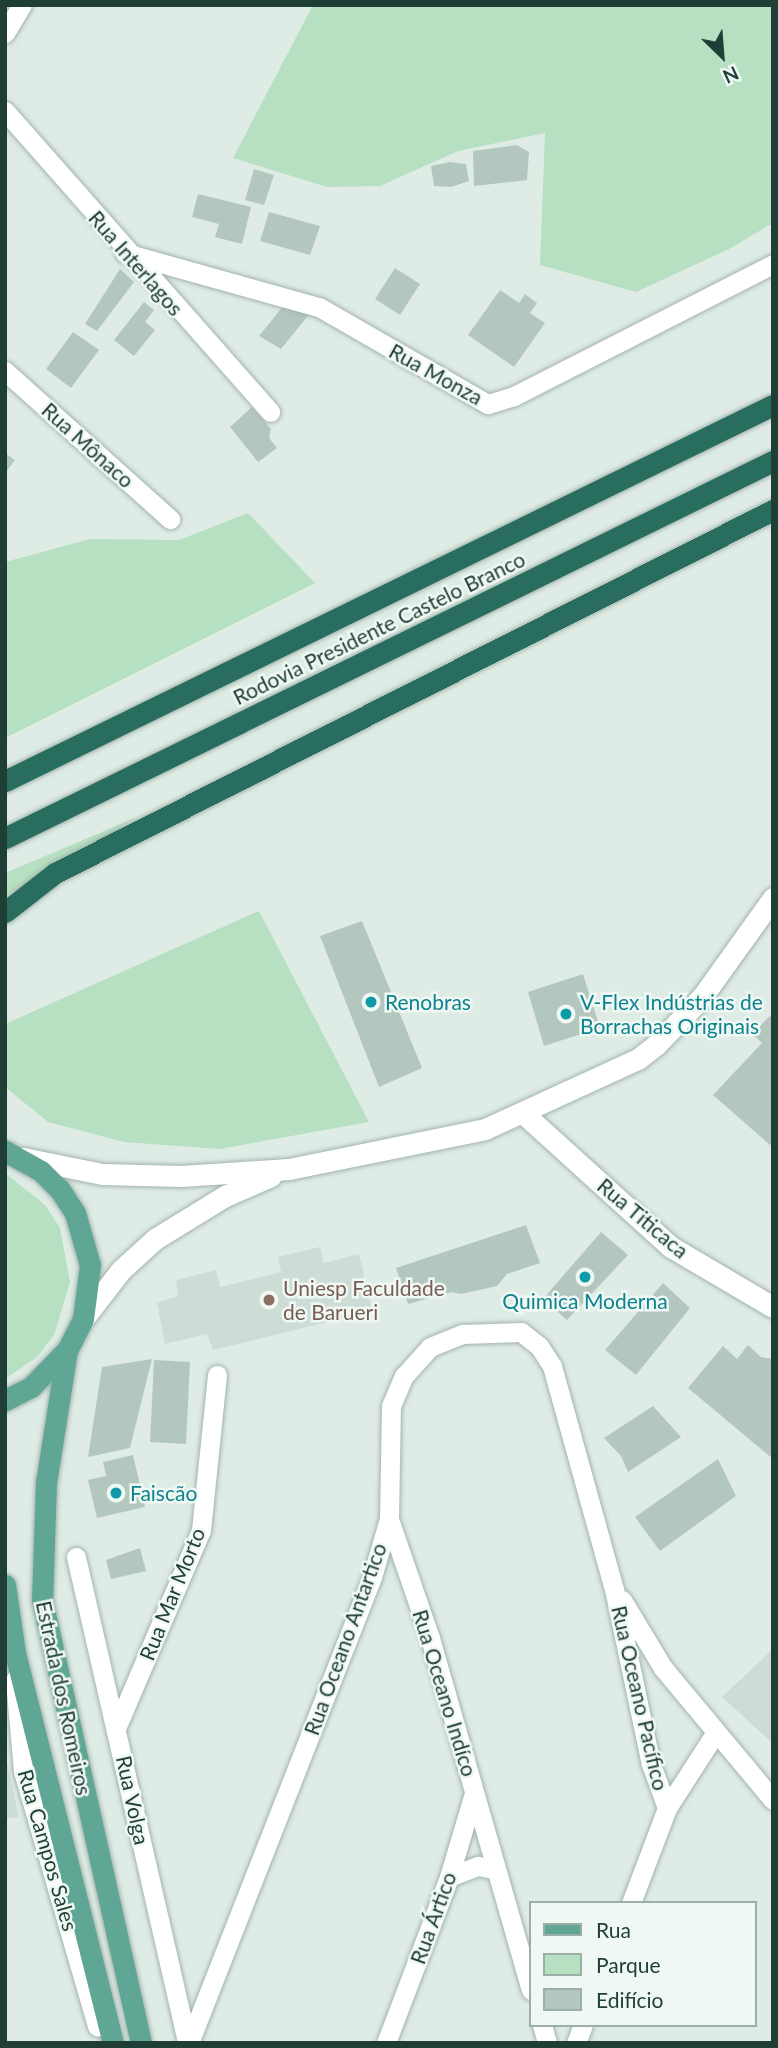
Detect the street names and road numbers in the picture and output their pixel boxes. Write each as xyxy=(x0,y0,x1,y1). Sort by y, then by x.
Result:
street label: Rua Interlagos xyxy=(84,205,188,321)
street label: Rua Monza xyxy=(385,338,487,410)
street label: Rua Mônaco xyxy=(37,397,139,493)
street label: Rodovia Presidente Castelo Branco xyxy=(229,546,529,710)
street label: Rua Titicaca xyxy=(592,1173,694,1263)
street label: Rua Mar Morto xyxy=(134,1524,210,1664)
street label: Rua Oceano Antartico xyxy=(298,1539,392,1739)
street label: Estrada dos Romeiros xyxy=(31,1598,97,1798)
street label: Rua Oceano Pacífico xyxy=(606,1603,674,1793)
street label: Rua Oceano Indíco xyxy=(408,1606,482,1780)
street label: Rua Volga xyxy=(111,1753,155,1847)
street label: Rua Campos Sales xyxy=(13,1766,83,1934)
street label: Rua Ártico xyxy=(405,1868,461,1968)

